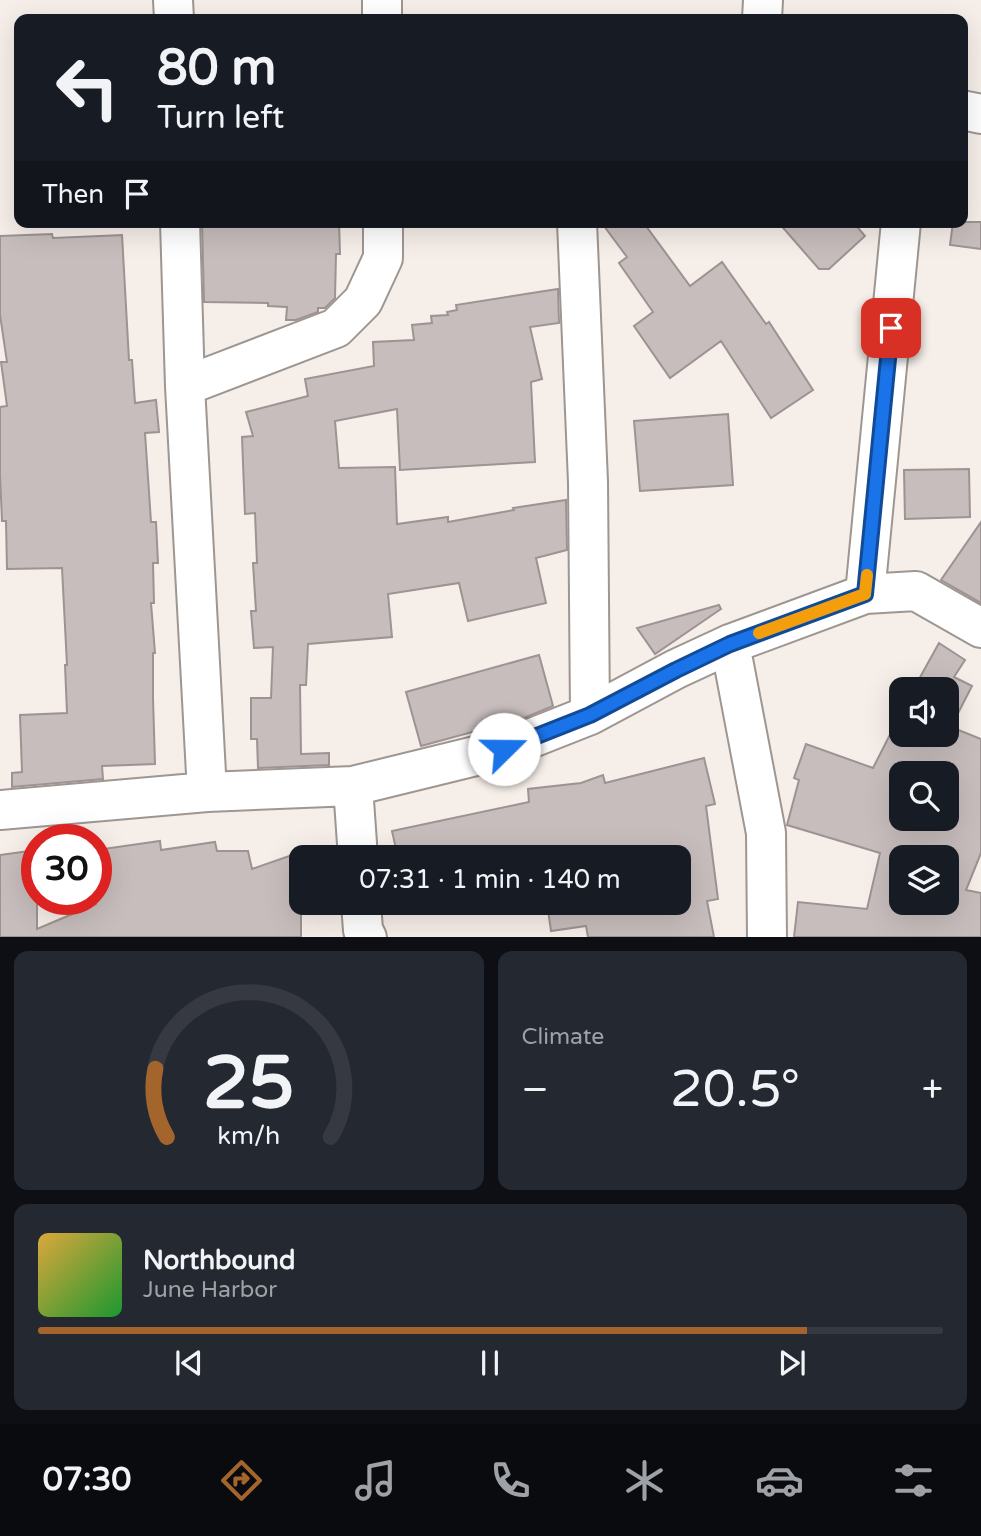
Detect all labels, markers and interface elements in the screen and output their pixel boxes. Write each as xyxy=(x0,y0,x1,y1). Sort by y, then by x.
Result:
text: 80 m xyxy=(157,39,276,98)
icon: left xyxy=(42,42,133,133)
text: Turn left xyxy=(157,99,284,137)
icon: arrive xyxy=(118,175,156,213)
text: Then xyxy=(42,179,104,210)
pin xyxy=(861,298,921,358)
icon: arrive xyxy=(872,309,910,347)
map controls xyxy=(889,677,959,915)
button: sound xyxy=(889,677,959,747)
position arrow xyxy=(467,712,541,786)
button: search xyxy=(889,761,959,831)
speed limit sign: 30 xyxy=(21,824,112,915)
button: layers xyxy=(889,845,959,915)
text: 07:31 · 1 min · 140 m xyxy=(359,864,621,895)
text: Climate xyxy=(522,1023,604,1051)
text: 25 xyxy=(203,1040,294,1128)
text: 20.5° xyxy=(670,1058,800,1121)
text: − xyxy=(522,1067,549,1113)
text: + xyxy=(922,1067,943,1113)
text: km/h xyxy=(217,1120,280,1150)
text: Northbound xyxy=(143,1245,295,1276)
text: June Harbor xyxy=(143,1276,277,1304)
icon: previous xyxy=(170,1344,208,1382)
icon: pause xyxy=(471,1344,509,1382)
icon: next xyxy=(773,1344,811,1382)
icon: directions xyxy=(217,1456,266,1505)
icon: music xyxy=(351,1456,400,1505)
icon: phone xyxy=(486,1456,535,1505)
icon: climate xyxy=(620,1456,669,1505)
icon: car xyxy=(755,1456,804,1505)
icon: filters xyxy=(889,1456,938,1505)
text: 07:30 xyxy=(43,1461,131,1499)

